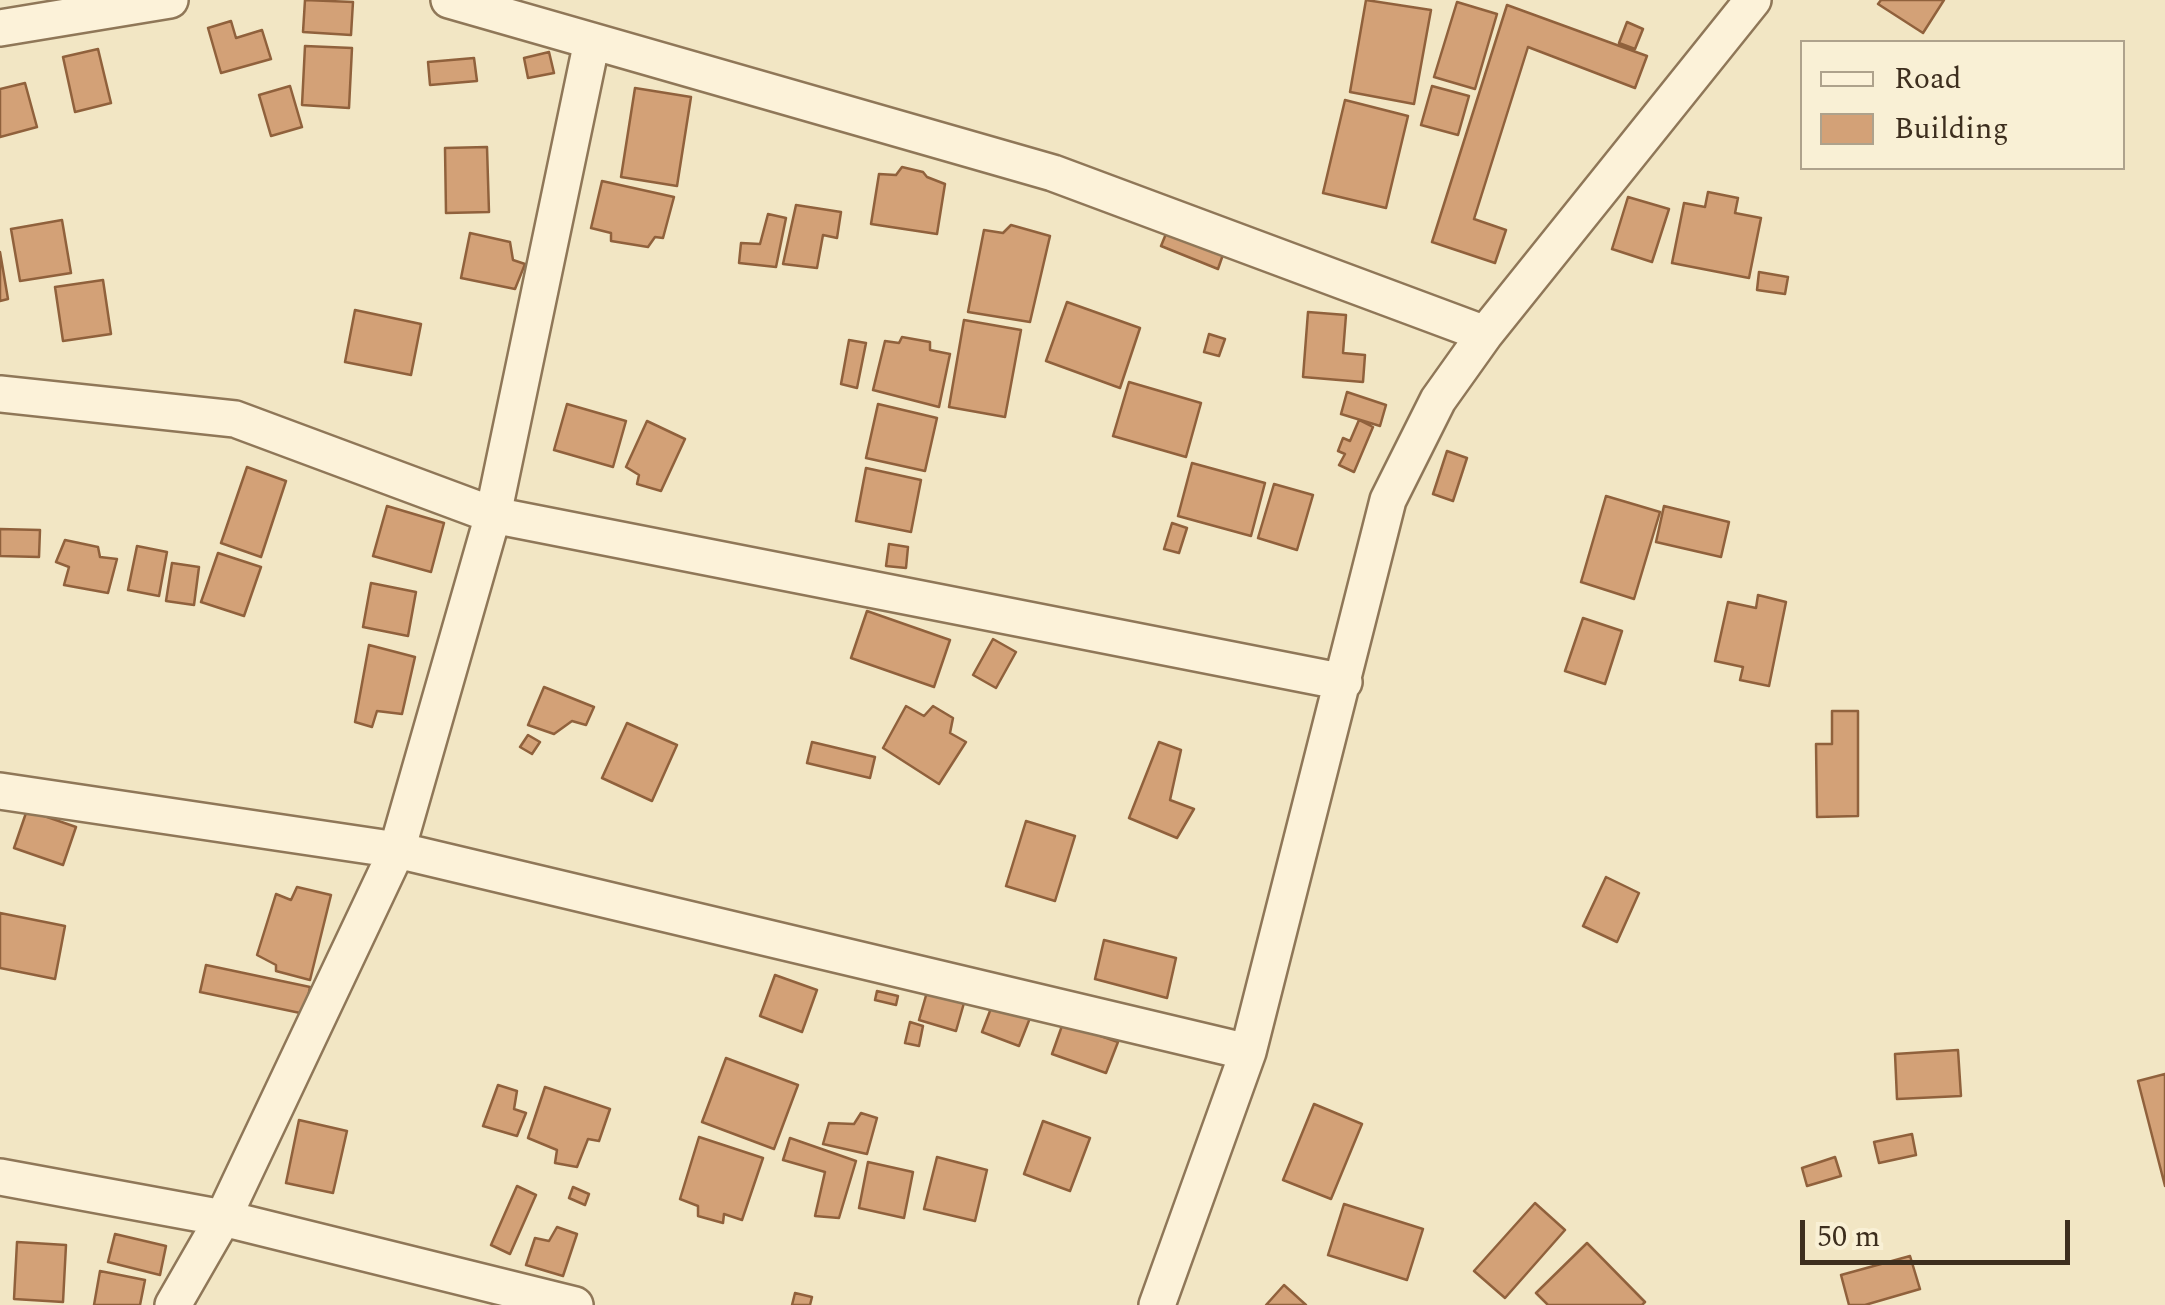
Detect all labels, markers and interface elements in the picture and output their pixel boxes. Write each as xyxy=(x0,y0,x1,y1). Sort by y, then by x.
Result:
legend xyxy=(1800,40,2125,170)
text: Road xyxy=(1894,56,1962,102)
text: Building xyxy=(1894,106,2009,152)
scale bar xyxy=(1805,1200,2075,1262)
text: 50 m xyxy=(1817,1214,1880,1260)

